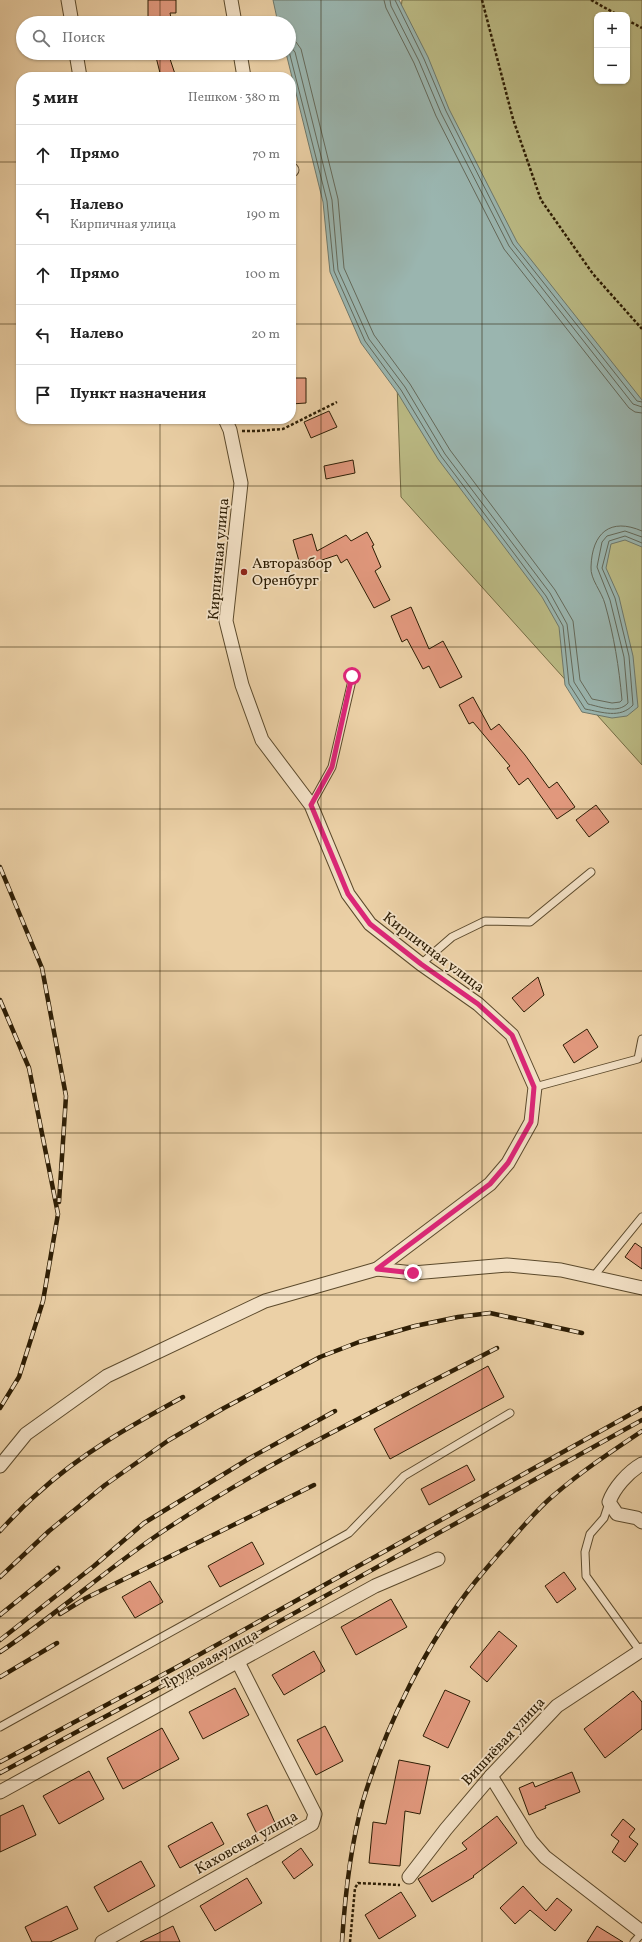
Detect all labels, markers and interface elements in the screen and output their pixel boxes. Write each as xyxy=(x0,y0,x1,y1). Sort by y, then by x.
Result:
map controls xyxy=(594,12,630,84)
button: + xyxy=(594,12,630,48)
search box xyxy=(16,16,296,60)
icon: search xyxy=(30,27,52,49)
text: Поиск xyxy=(62,28,105,49)
button: − xyxy=(594,48,630,84)
text: 5 мин xyxy=(32,87,78,110)
text: Пешком · 380 m xyxy=(188,89,280,107)
icon: ahead xyxy=(32,144,54,166)
text: Прямо xyxy=(70,144,119,165)
text: 70 m xyxy=(252,146,280,164)
text: Налево xyxy=(70,195,124,216)
icon: left xyxy=(32,204,54,226)
text: 190 m xyxy=(246,206,280,224)
text: Кирпичная улица xyxy=(70,216,176,234)
icon: ahead xyxy=(32,264,54,286)
text: Прямо xyxy=(70,264,119,285)
text: 100 m xyxy=(245,266,280,284)
icon: left xyxy=(32,324,54,346)
text: Налево xyxy=(70,324,124,345)
text: 20 m xyxy=(251,326,280,344)
icon: arrive xyxy=(32,384,54,406)
text: Пункт назначения xyxy=(70,384,206,405)
street label: Кирпичная улица xyxy=(204,497,235,621)
place label: Авторазбор Оренбург xyxy=(252,554,332,592)
marker: Авторазбор Оренбург xyxy=(239,567,249,577)
route start xyxy=(343,667,361,685)
street label: Кирпичная улица xyxy=(378,908,488,998)
route end xyxy=(404,1264,422,1282)
street label: Трудовая улица xyxy=(158,1625,263,1696)
street label: Вишнёвая улица xyxy=(457,1693,551,1791)
street label: Каховская улица xyxy=(191,1806,302,1880)

